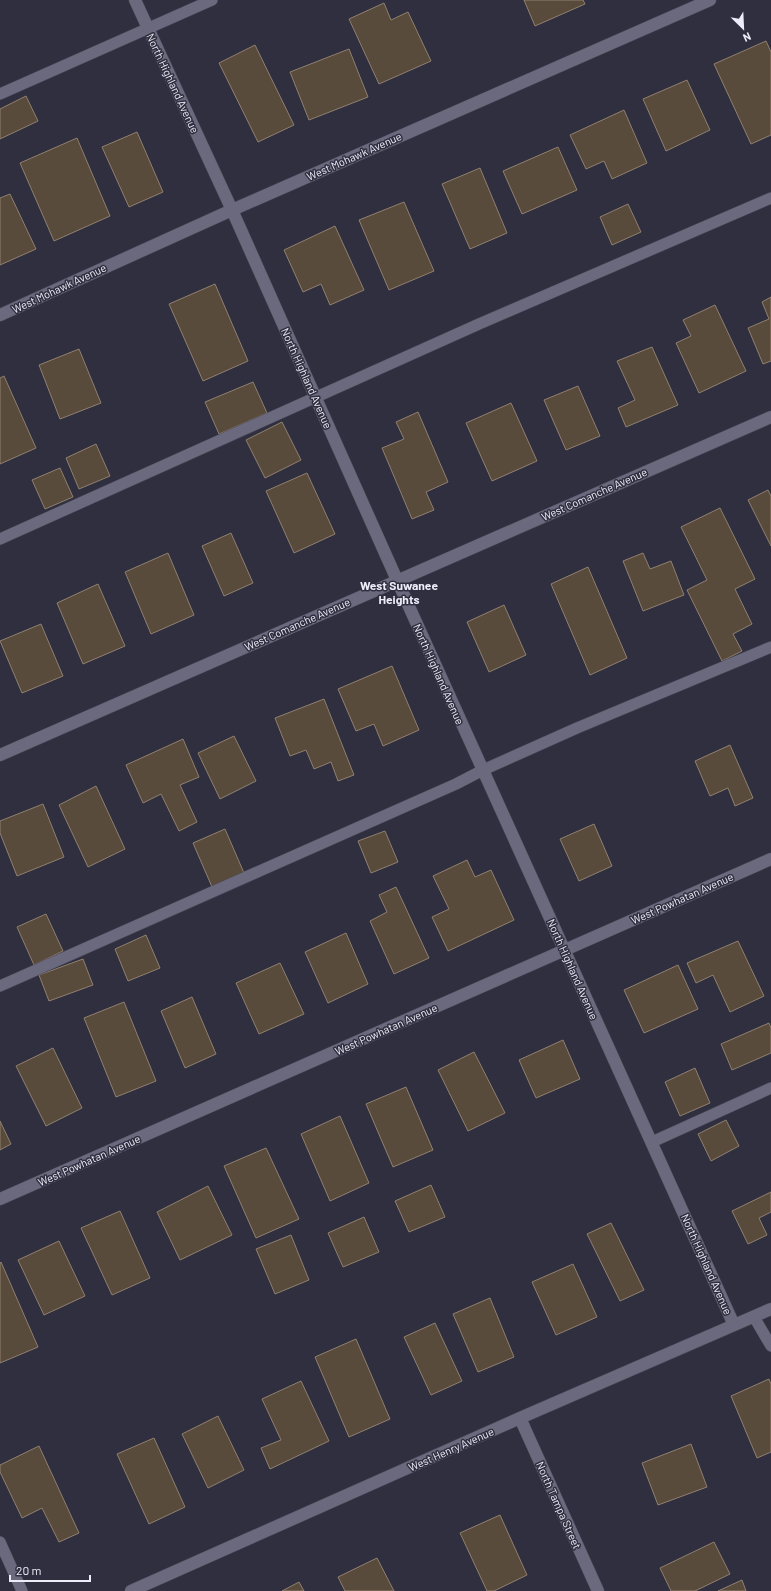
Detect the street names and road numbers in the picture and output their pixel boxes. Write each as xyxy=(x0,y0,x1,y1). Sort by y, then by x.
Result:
street label: North Highland Avenue xyxy=(144,31,202,135)
street label: West Mohawk Avenue xyxy=(305,129,404,183)
street label: West Mohawk Avenue xyxy=(10,260,108,316)
street label: North Highland Avenue xyxy=(279,326,335,430)
street label: West Comanche Avenue xyxy=(539,465,649,523)
street label: West Comanche Avenue xyxy=(242,595,352,653)
street label: North Highland Avenue xyxy=(411,622,467,726)
street label: West Powhatan Avenue xyxy=(629,870,735,926)
street label: North Highland Avenue xyxy=(545,917,601,1021)
street label: West Powhatan Avenue xyxy=(333,1001,439,1057)
street label: West Powhatan Avenue xyxy=(36,1132,142,1188)
street label: North Highland Avenue xyxy=(679,1212,735,1316)
street label: West Henry Avenue xyxy=(406,1424,496,1474)
street label: North Tampa Street xyxy=(534,1459,584,1551)

